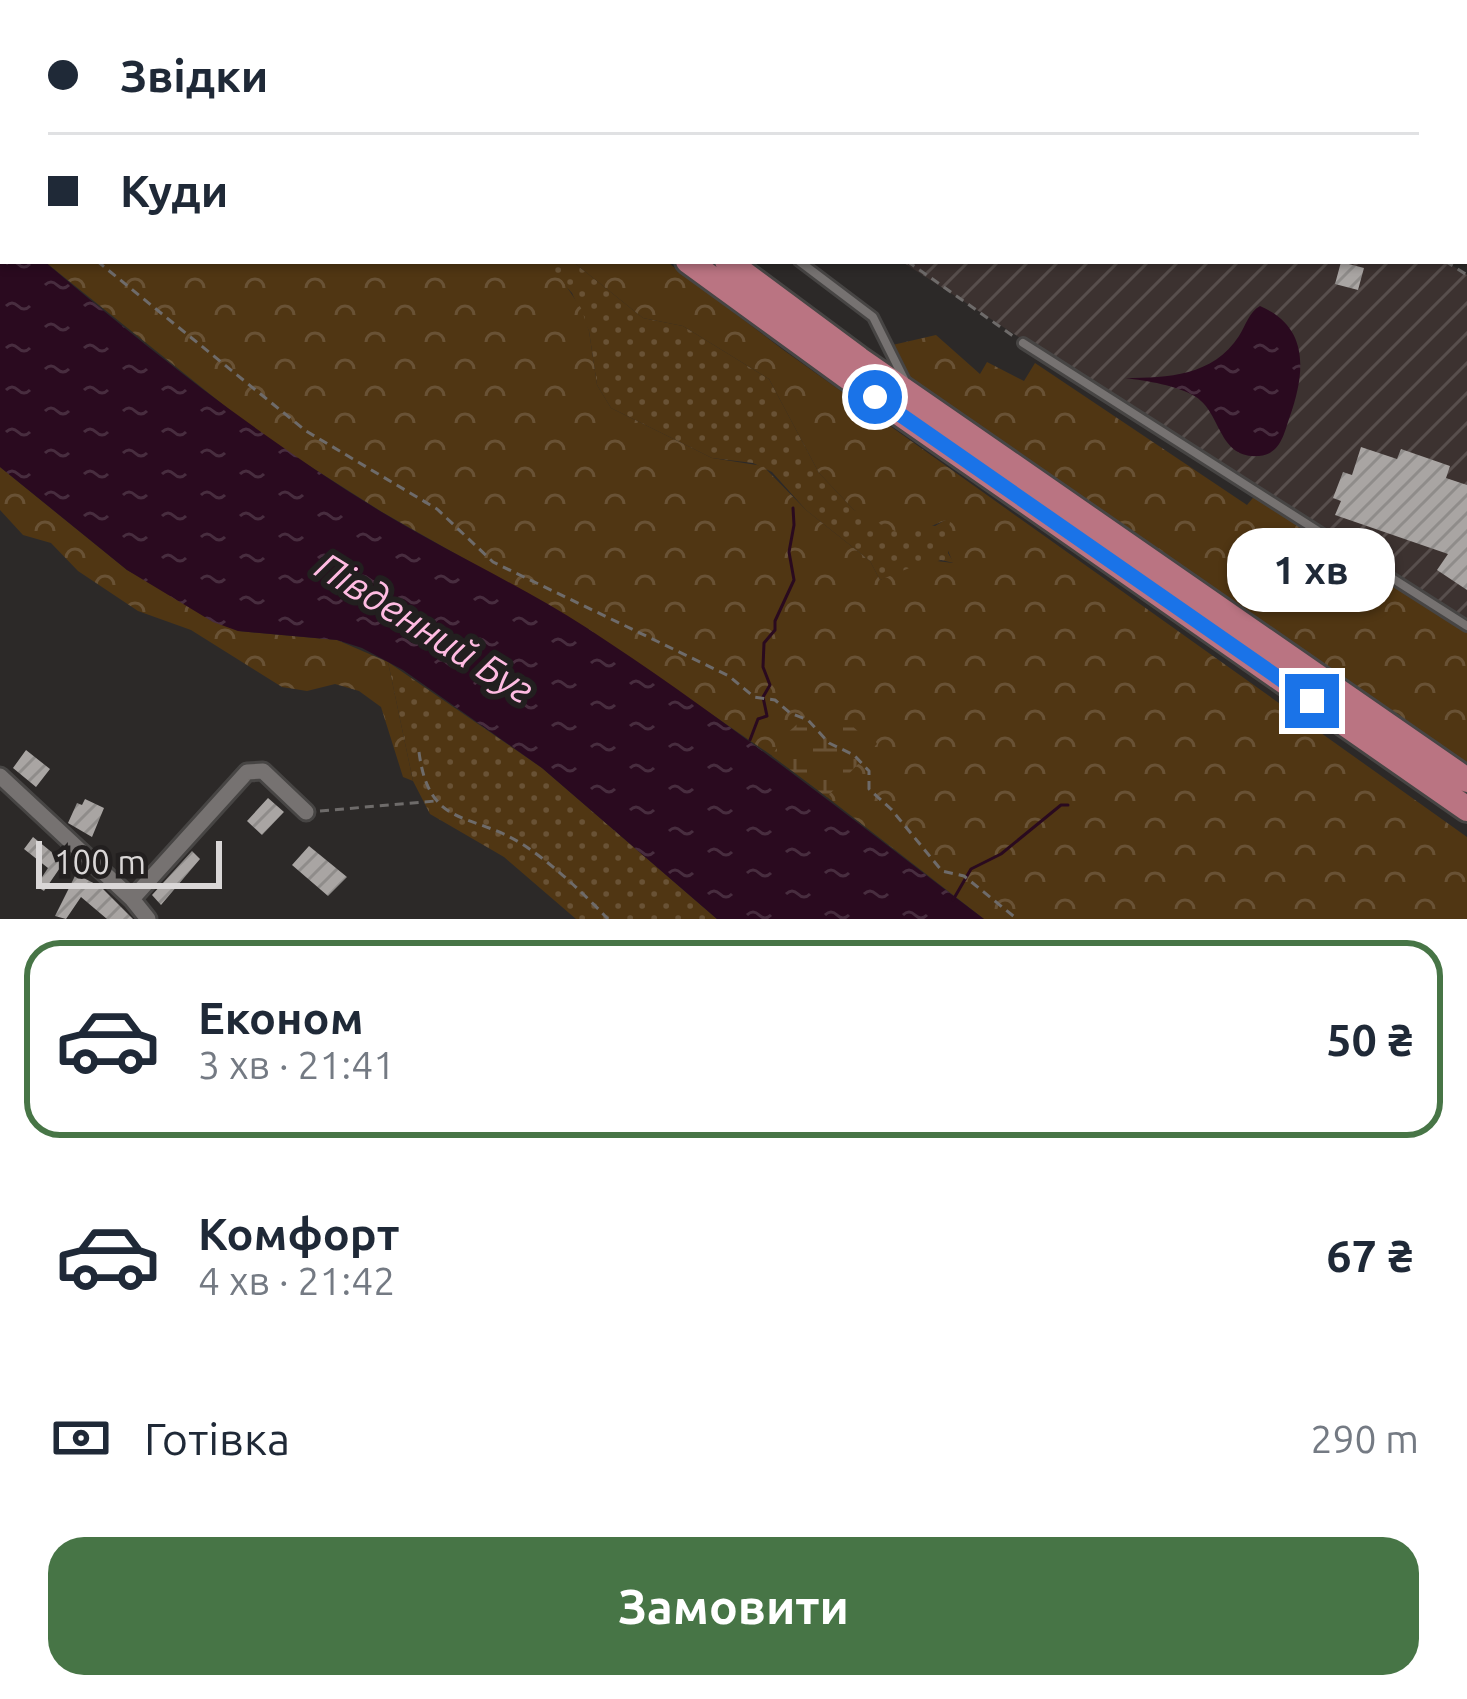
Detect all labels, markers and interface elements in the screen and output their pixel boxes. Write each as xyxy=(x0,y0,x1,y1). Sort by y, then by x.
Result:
text: Звідки xyxy=(120,50,268,101)
text: Куди xyxy=(120,165,228,216)
route start xyxy=(848,370,902,424)
callout: 1 хв xyxy=(1228,527,1396,611)
water label: Південний Буг xyxy=(309,543,541,711)
text: 1 хв xyxy=(1273,548,1349,591)
route end xyxy=(1285,674,1339,728)
scale bar xyxy=(36,835,222,888)
text: 100 m xyxy=(54,843,146,880)
icon: car xyxy=(54,985,162,1093)
text: Економ xyxy=(198,992,364,1043)
text: 50 ₴ xyxy=(1326,1014,1413,1065)
text: 3 хв · 21:41 xyxy=(198,1043,395,1086)
icon: car xyxy=(54,1201,162,1309)
text: Комфорт xyxy=(198,1208,400,1259)
text: 67 ₴ xyxy=(1326,1230,1413,1281)
text: 4 хв · 21:42 xyxy=(198,1259,395,1302)
icon: cash xyxy=(48,1405,114,1471)
text: Готівка xyxy=(144,1413,290,1464)
text: 290 m xyxy=(1310,1417,1419,1460)
button: Замовити xyxy=(48,1537,1419,1675)

